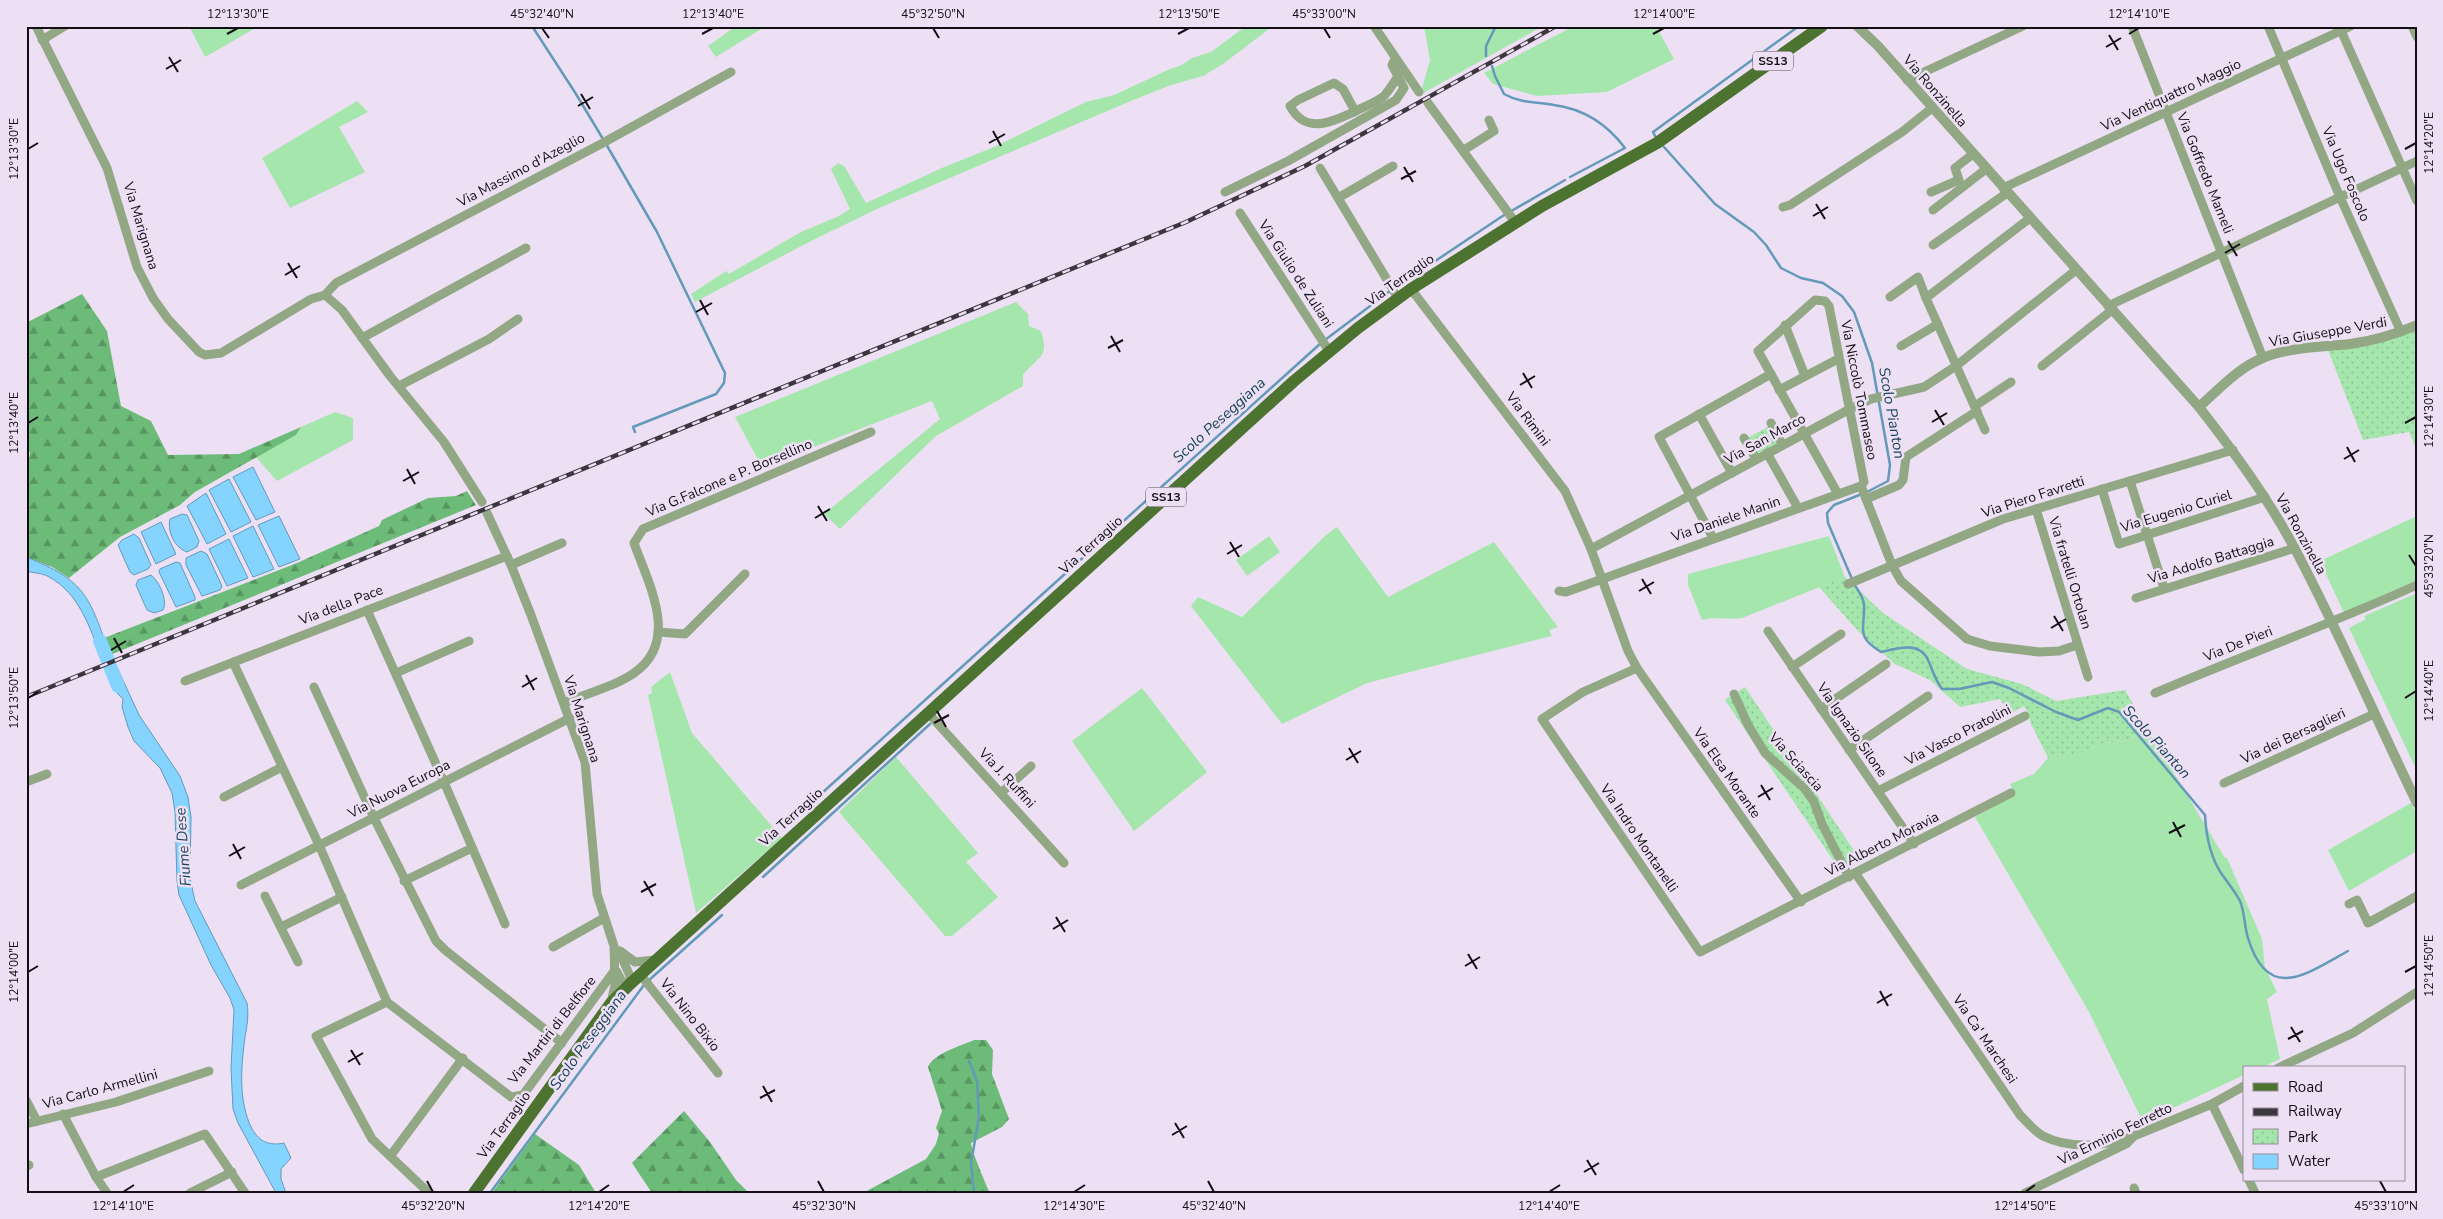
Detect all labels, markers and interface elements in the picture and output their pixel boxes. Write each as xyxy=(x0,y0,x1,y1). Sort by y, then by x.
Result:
text: 12°13'30"E xyxy=(207,6,269,22)
text: 45°32'40"N xyxy=(510,6,574,22)
text: 12°13'40"E xyxy=(682,6,744,22)
text: 45°32'50"N xyxy=(901,6,965,22)
text: 12°13'50"E xyxy=(1158,6,1220,22)
text: 45°33'00"N xyxy=(1292,6,1356,22)
text: 12°14'00"E xyxy=(1633,6,1695,22)
text: 12°14'10"E xyxy=(2108,6,2170,22)
street label: Via Ronzinella xyxy=(1898,50,1972,131)
road number: SS13 xyxy=(1753,51,1793,70)
street label: Via Ventiquattro Maggio xyxy=(2097,54,2244,136)
street label: Via Goffredo Mameli xyxy=(2172,109,2238,236)
text: 12°14'20"E xyxy=(2421,112,2437,174)
text: 12°13'30"E xyxy=(6,118,22,180)
street label: Via Ugo Foscolo xyxy=(2317,123,2375,225)
street label: Via Massimo d'Azeglio xyxy=(453,128,588,212)
street label: Via Marignana xyxy=(118,179,163,272)
street label: Via Giulio de Zuliani xyxy=(1253,216,1338,332)
street label: Via Terraglio xyxy=(1361,249,1438,311)
street label: Via Giuseppe Verdi xyxy=(2267,312,2388,352)
street label: Via Niccolò Tommaseo xyxy=(1836,318,1882,462)
water label: Scolo Pianton xyxy=(1874,366,1910,460)
water label: Scolo Peseggiana xyxy=(1168,373,1270,467)
text: 12°14'30"E xyxy=(2421,386,2437,448)
street label: Via Rimini xyxy=(1501,387,1555,450)
text: 12°13'40"E xyxy=(6,392,22,454)
street label: Via San Marco xyxy=(1720,409,1809,470)
street label: Via G.Falcone e P. Borsellino xyxy=(642,434,815,522)
street label: Via Piero Favretti xyxy=(1978,471,2087,523)
street label: Via Eugenio Curiel xyxy=(2117,485,2235,537)
road number: SS13 xyxy=(1146,488,1186,507)
street label: Via Ronzinella xyxy=(2270,489,2331,578)
street label: Via Daniele Manin xyxy=(1668,491,1783,547)
street label: Via Terraglio xyxy=(1054,511,1127,579)
street label: Via fratelli Ortolan xyxy=(2044,514,2096,632)
street label: Via Adolfo Battaggia xyxy=(2145,532,2276,589)
text: 45°33'20"N xyxy=(2421,534,2437,598)
street label: Via della Pace xyxy=(295,580,386,630)
street label: Via De Pieri xyxy=(2200,621,2275,667)
text: 12°14'40"E xyxy=(2421,660,2437,722)
text: 12°13'50"E xyxy=(6,667,22,729)
street label: Via Marignana xyxy=(559,672,605,765)
street label: Via Ignazio Silone xyxy=(1812,678,1892,781)
street label: Via Vasco Pratolini xyxy=(1901,700,2014,770)
water label: Scolo Pianton xyxy=(2119,701,2195,783)
street label: Via dei Bersaglieri xyxy=(2237,703,2349,769)
street label: Via Elsa Morante xyxy=(1688,723,1765,822)
street label: Via Sciascia xyxy=(1764,728,1828,796)
street label: Via J. Ruffini xyxy=(974,743,1040,812)
street label: Via Nuova Europa xyxy=(344,755,453,823)
street label: Via Indro Montanelli xyxy=(1595,779,1682,896)
street label: Via Terraglio xyxy=(754,783,827,851)
water label: Fiume Dese xyxy=(170,807,196,887)
street label: Via Alberto Moravia xyxy=(1821,807,1942,881)
text: 12°14'50"E xyxy=(2421,935,2437,997)
text: 12°14'00"E xyxy=(6,941,22,1003)
street label: Via Martiri di Belfiore xyxy=(503,972,600,1089)
street label: Via Nino Bixio xyxy=(655,974,725,1056)
water label: Scolo Peseggiana xyxy=(545,986,631,1094)
street label: Via Ca' Marchesi xyxy=(1948,990,2022,1087)
street label: Via Carlo Armellini xyxy=(39,1065,160,1114)
legend xyxy=(2243,1066,2406,1182)
text: Road xyxy=(2288,1077,2323,1097)
street label: Via Terraglio xyxy=(472,1087,535,1164)
street label: Via Erminio Ferretto xyxy=(2054,1098,2175,1170)
text: Railway xyxy=(2288,1101,2342,1121)
text: Park xyxy=(2288,1127,2318,1147)
text: Water xyxy=(2288,1151,2331,1171)
text: 12°14'10"E xyxy=(92,1198,154,1214)
text: 45°32'20"N xyxy=(401,1198,465,1214)
text: 12°14'20"E xyxy=(568,1198,630,1214)
text: 45°32'30"N xyxy=(792,1198,856,1214)
text: 12°14'30"E xyxy=(1043,1198,1105,1214)
text: 45°32'40"N xyxy=(1182,1198,1246,1214)
text: 12°14'40"E xyxy=(1518,1198,1580,1214)
text: 12°14'50"E xyxy=(1994,1198,2056,1214)
text: 45°33'10"N xyxy=(2354,1198,2418,1214)

